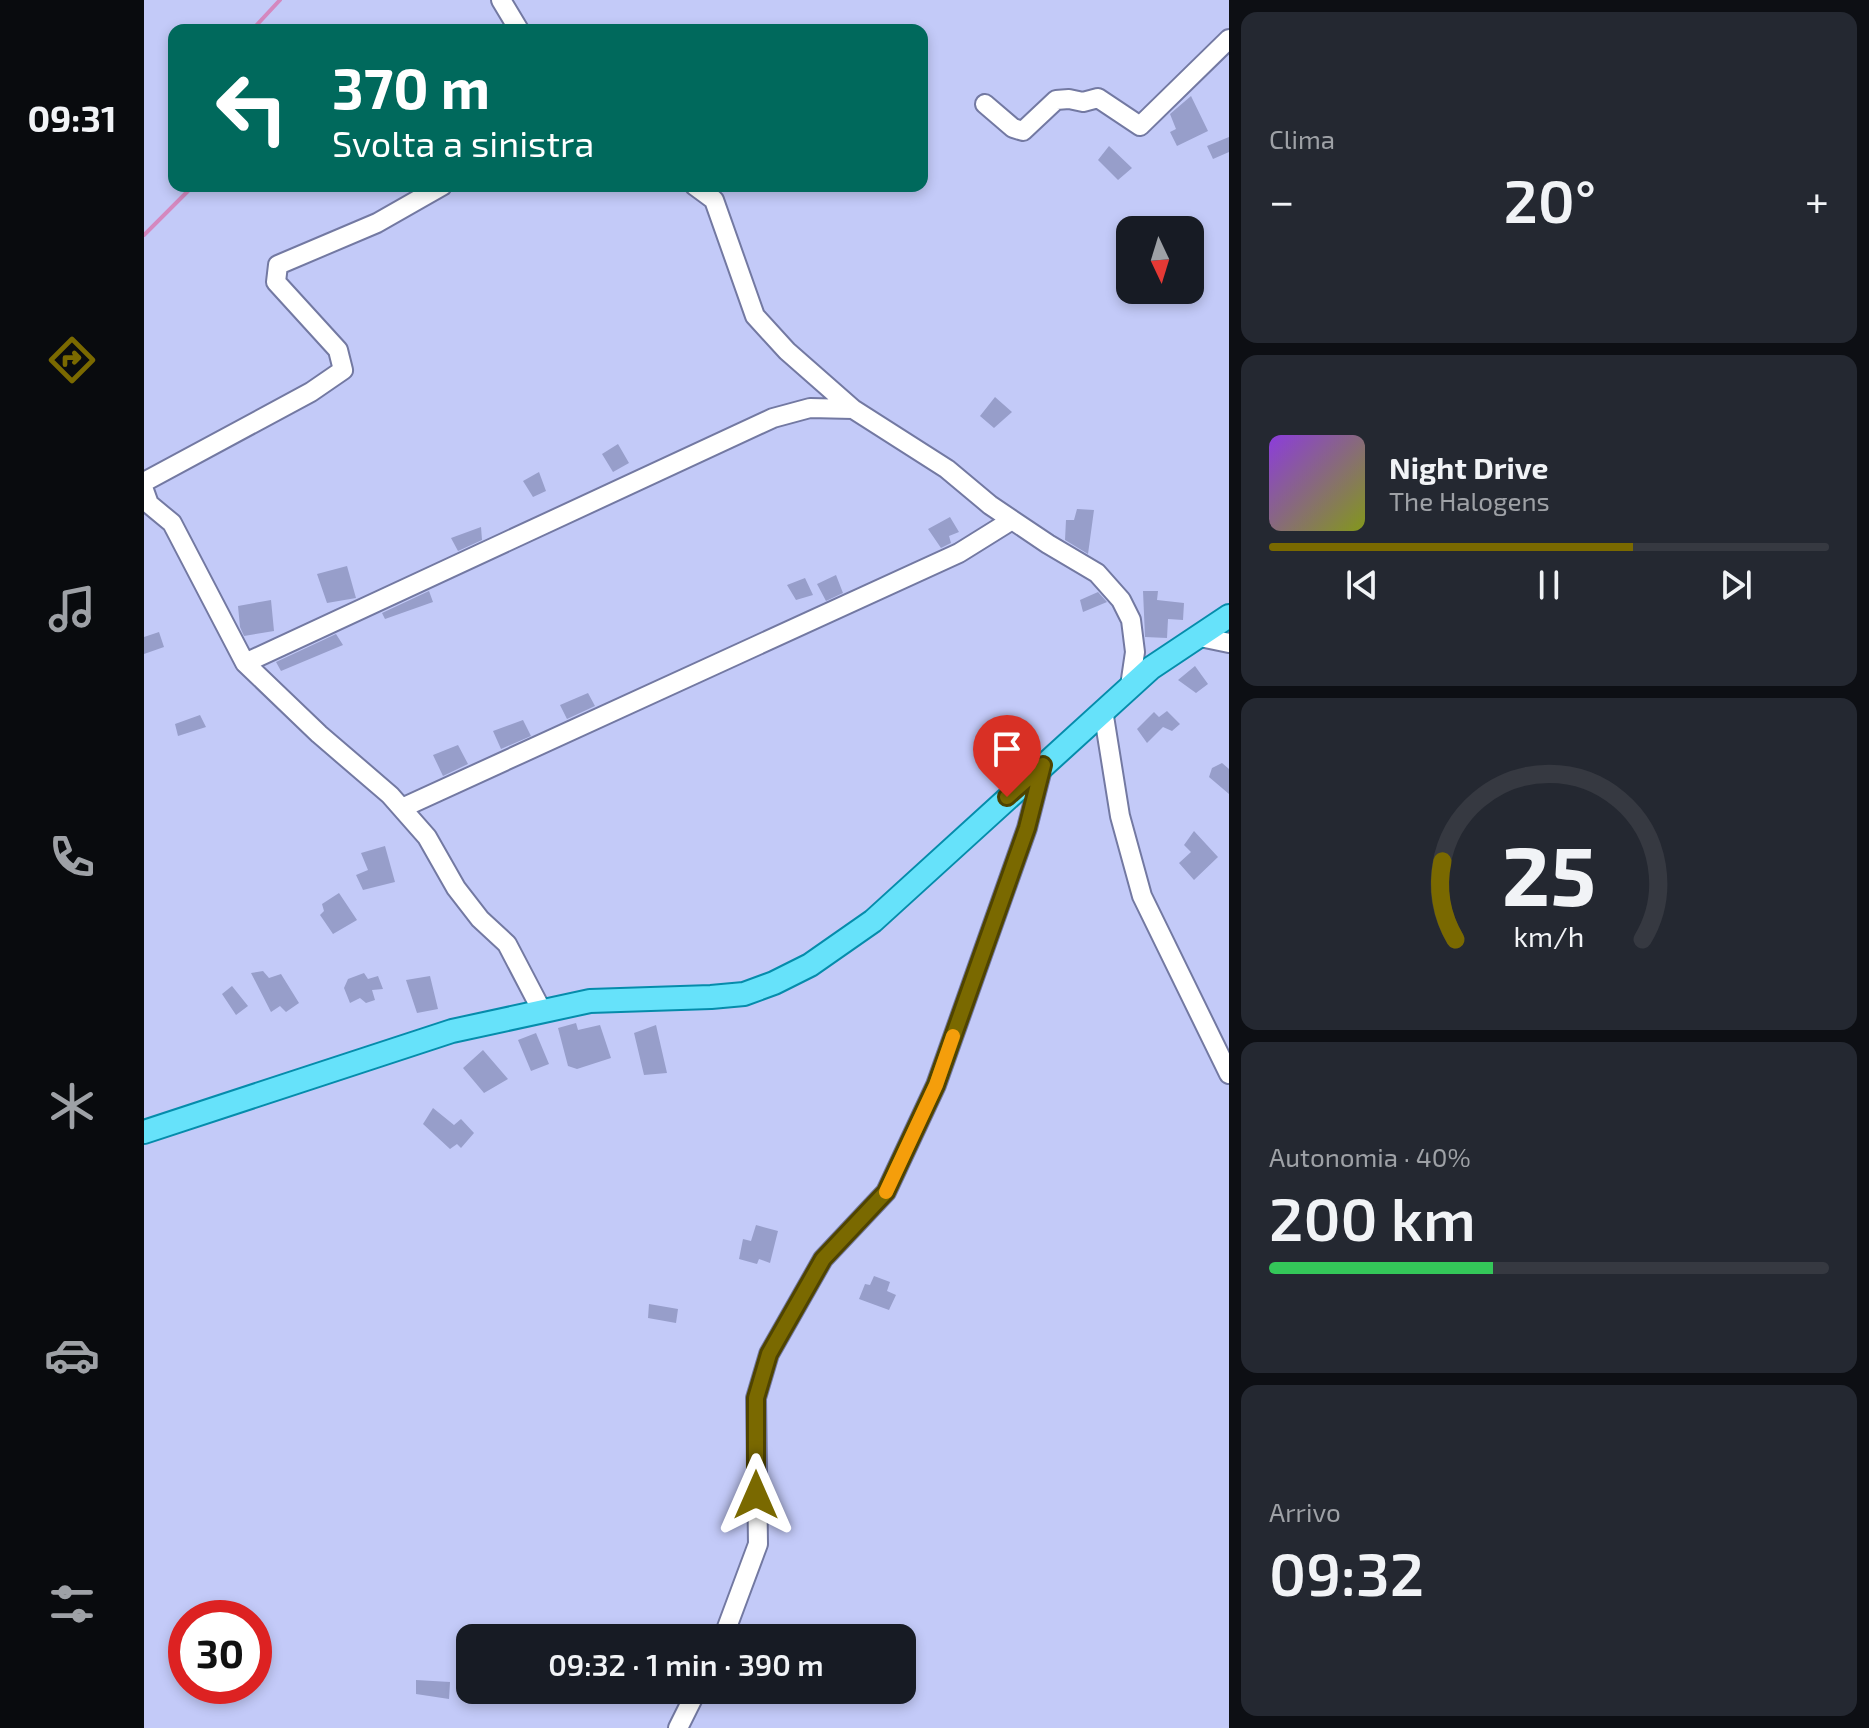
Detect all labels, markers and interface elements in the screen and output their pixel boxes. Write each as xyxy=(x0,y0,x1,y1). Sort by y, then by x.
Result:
text: 370 m xyxy=(332,53,490,120)
icon: left xyxy=(200,56,304,160)
text: 09:31 xyxy=(27,96,117,139)
text: Svolta a sinistra xyxy=(332,121,594,164)
text: Clima xyxy=(1269,123,1335,154)
text: 20° xyxy=(1503,163,1596,235)
text: − xyxy=(1269,173,1295,226)
text: + xyxy=(1805,173,1829,226)
north arrow xyxy=(1116,216,1204,304)
map controls xyxy=(1116,216,1204,304)
icon: directions xyxy=(44,332,100,388)
text: Night Drive xyxy=(1389,449,1548,485)
text: The Halogens xyxy=(1389,485,1550,516)
icon: previous xyxy=(1340,563,1384,607)
icon: pause xyxy=(1527,563,1571,607)
icon: next xyxy=(1714,563,1758,607)
icon: music xyxy=(44,581,100,637)
pin xyxy=(973,715,1041,797)
icon: arrive xyxy=(985,727,1029,771)
text: 25 xyxy=(1502,823,1596,923)
icon: phone xyxy=(44,829,100,885)
text: km/h xyxy=(1514,918,1584,953)
icon: climate xyxy=(44,1078,100,1134)
text: Autonomia · 40% xyxy=(1269,1141,1471,1172)
text: 200 km xyxy=(1269,1181,1476,1253)
icon: car xyxy=(44,1327,100,1383)
position arrow xyxy=(714,1453,798,1537)
text: Arrivo xyxy=(1269,1496,1341,1527)
text: 09:32 xyxy=(1269,1536,1424,1608)
icon: filters xyxy=(44,1576,100,1632)
speed limit sign: 30 xyxy=(168,1600,272,1704)
text: 09:32 · 1 min · 390 m xyxy=(548,1646,824,1682)

